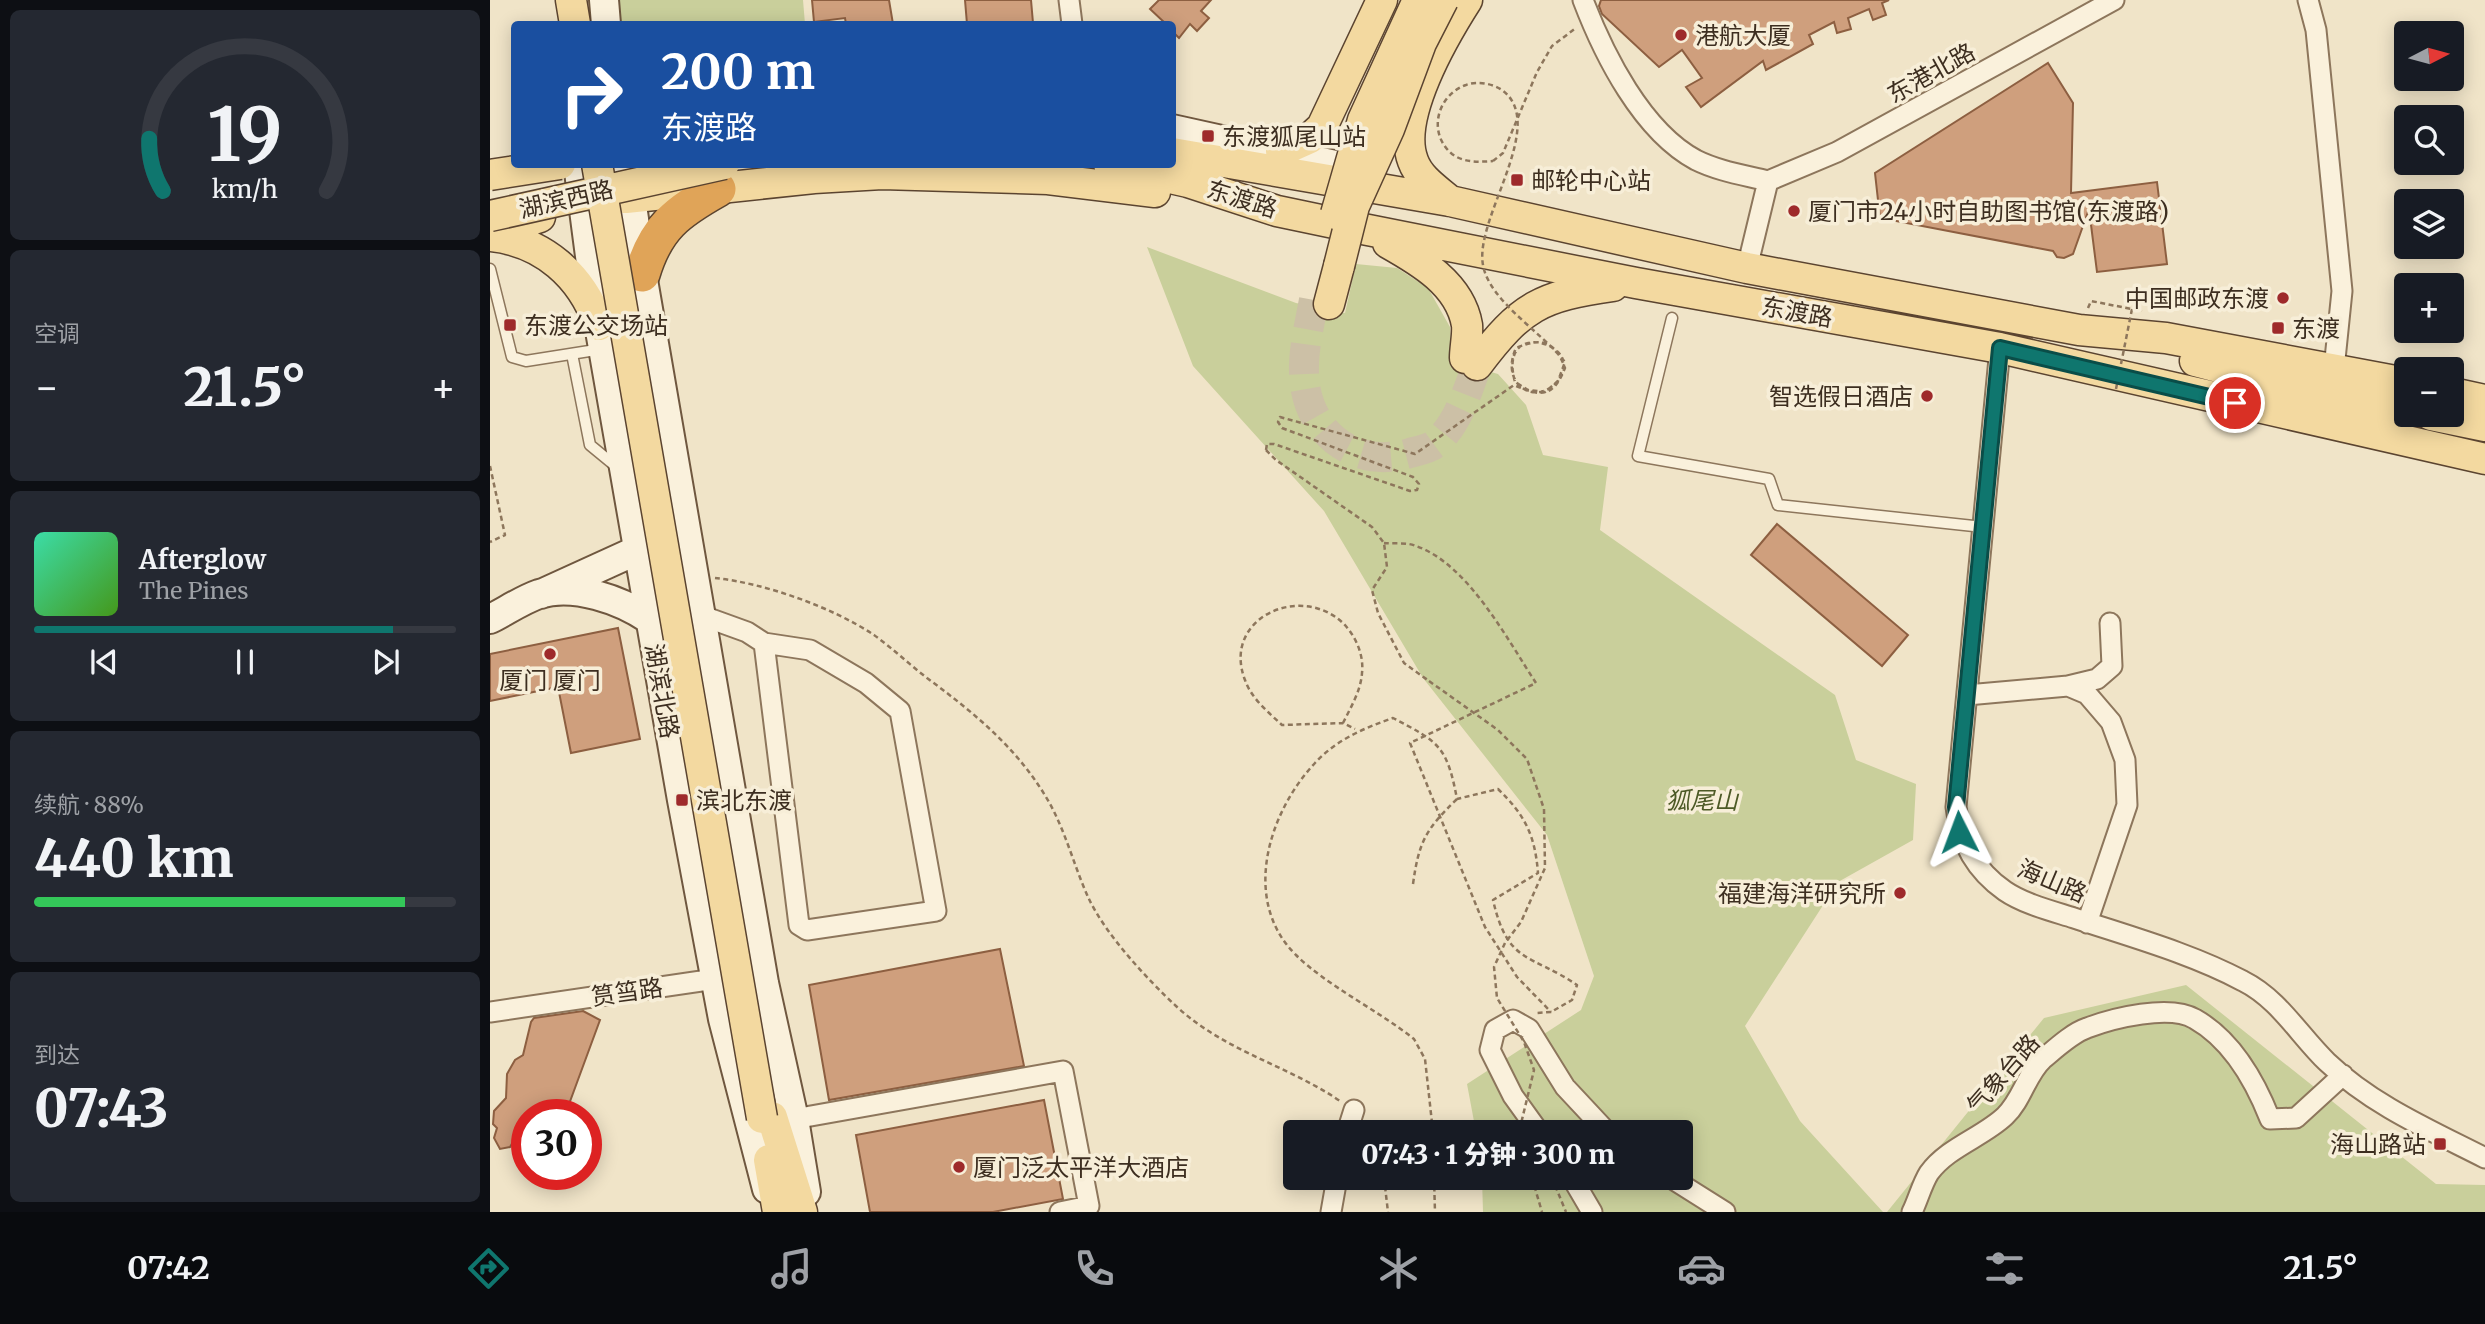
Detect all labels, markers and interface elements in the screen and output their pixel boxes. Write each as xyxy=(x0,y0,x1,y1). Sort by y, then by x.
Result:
place label: 港航大厦 xyxy=(1695,20,1791,51)
north arrow xyxy=(2394,21,2464,91)
map controls xyxy=(2394,21,2464,427)
marker: 港航大厦 xyxy=(1673,27,1689,43)
street label: 东港北路 xyxy=(1882,36,1980,110)
text: 200 m xyxy=(661,41,815,102)
icon: right xyxy=(546,49,637,140)
text: 19 xyxy=(207,90,283,182)
button: search xyxy=(2394,105,2464,175)
text: 东渡路 xyxy=(661,108,757,148)
place label: 东渡狐尾山站 xyxy=(1222,121,1366,152)
marker: 东渡狐尾山站 xyxy=(1200,128,1216,144)
place label: 邮轮中心站 xyxy=(1531,165,1651,196)
marker: 邮轮中心站 xyxy=(1509,172,1525,188)
text: km/h xyxy=(212,173,278,205)
street label: 湖滨西路 xyxy=(516,173,616,225)
street label: 东渡路 xyxy=(1203,174,1281,224)
button: layers xyxy=(2394,189,2464,259)
place label: 厦门市24小时自助图书馆(东渡路) xyxy=(1808,196,2169,227)
marker: 厦门市24小时自助图书馆(东渡路) xyxy=(1786,203,1802,219)
button: + xyxy=(2394,273,2464,343)
place label: 中国邮政东渡 xyxy=(2125,283,2269,314)
street label: 东渡路 xyxy=(1759,290,1835,334)
marker: 中国邮政东渡 xyxy=(2275,290,2291,306)
place label: 东渡公交场站 xyxy=(524,310,668,341)
place label: 东渡 xyxy=(2292,313,2340,344)
marker: 东渡公交场站 xyxy=(502,317,518,333)
text: 空调 xyxy=(34,319,80,348)
marker: 东渡 xyxy=(2270,320,2286,336)
text: 21.5° xyxy=(184,355,306,420)
button: − xyxy=(2394,357,2464,427)
text: − xyxy=(34,364,59,411)
text: + xyxy=(431,364,456,411)
pin xyxy=(2205,373,2265,433)
place label: 智选假日酒店 xyxy=(1769,381,1913,412)
icon: arrive xyxy=(2216,384,2254,422)
marker: 智选假日酒店 xyxy=(1919,388,1935,404)
text: Afterglow xyxy=(139,543,266,576)
text: The Pines xyxy=(139,576,249,605)
street label: 湖滨北路 xyxy=(638,641,686,741)
icon: previous xyxy=(85,643,123,681)
icon: pause xyxy=(226,643,264,681)
icon: next xyxy=(367,643,405,681)
marker: 厦门 厦门 xyxy=(542,646,558,662)
place label: 厦门 厦门 xyxy=(499,665,601,696)
place label: 滨北东渡 xyxy=(696,785,792,816)
park label: 狐尾山 xyxy=(1666,785,1740,816)
text: 续航 · 88% xyxy=(34,790,144,819)
marker: 滨北东渡 xyxy=(674,792,690,808)
position arrow xyxy=(1922,795,1996,869)
text: 440 km xyxy=(34,826,234,891)
street label: 海山路 xyxy=(2013,853,2091,909)
place label: 福建海洋研究所 xyxy=(1718,878,1886,909)
marker: 福建海洋研究所 xyxy=(1892,885,1908,901)
street label: 筼筜路 xyxy=(589,972,665,1012)
street label: 气象台路 xyxy=(1960,1028,2046,1120)
text: 到达 xyxy=(34,1040,80,1069)
text: 07:43 xyxy=(34,1076,169,1141)
speed limit sign: 30 xyxy=(511,1099,602,1190)
place label: 海山路站 xyxy=(2330,1129,2426,1160)
marker: 海山路站 xyxy=(2432,1136,2448,1152)
text: 07:43 · 1 分钟 · 300 m xyxy=(1361,1138,1615,1171)
place label: 厦门泛太平洋大酒店 xyxy=(973,1152,1189,1183)
marker: 厦门泛太平洋大酒店 xyxy=(951,1159,967,1175)
icon: directions xyxy=(464,1244,513,1293)
icon: music xyxy=(767,1244,816,1293)
icon: phone xyxy=(1070,1244,1119,1293)
icon: climate xyxy=(1374,1244,1423,1293)
icon: car xyxy=(1677,1244,1726,1293)
icon: filters xyxy=(1980,1244,2029,1293)
text: 07:42 xyxy=(127,1248,210,1288)
text: 21.5° xyxy=(2283,1248,2358,1288)

